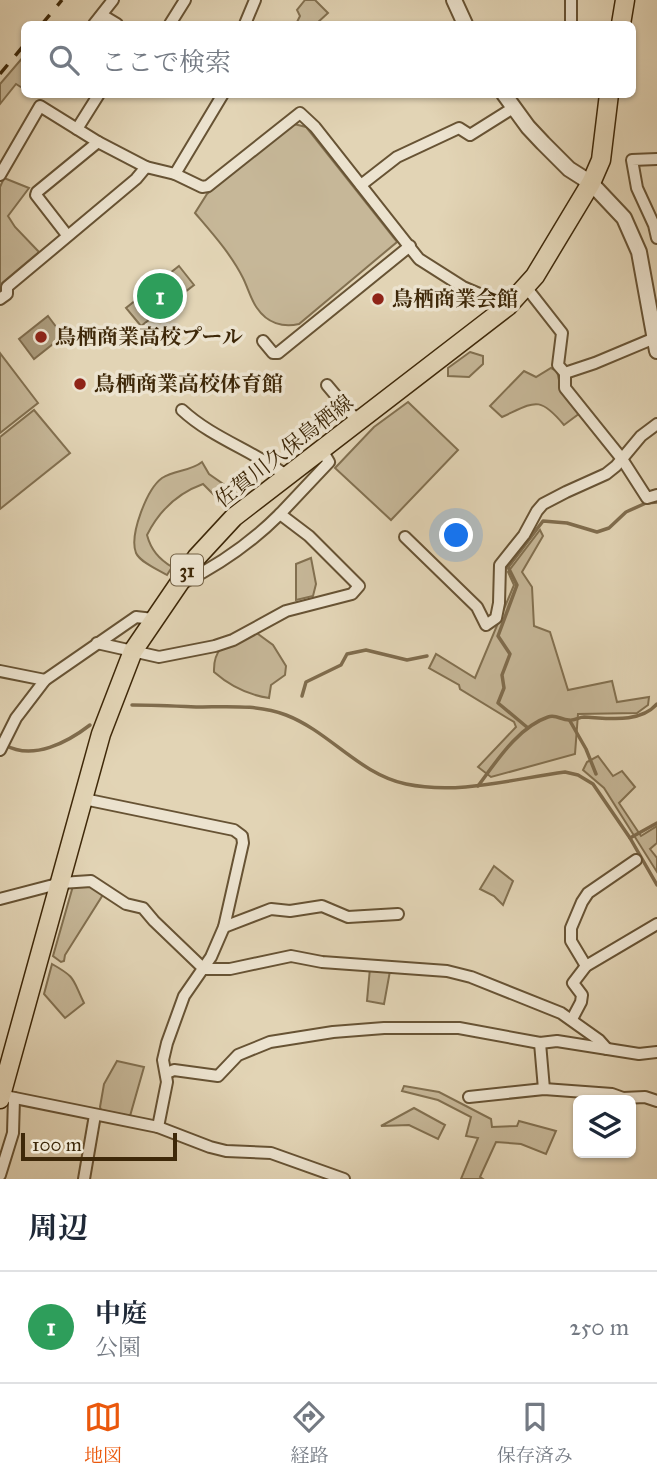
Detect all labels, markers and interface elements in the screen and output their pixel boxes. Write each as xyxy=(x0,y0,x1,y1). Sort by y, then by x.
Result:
search box xyxy=(21,21,636,98)
icon: search xyxy=(45,41,83,79)
text: ここで検索 xyxy=(101,46,231,78)
pin: 1 xyxy=(137,270,183,322)
place label: 鳥栖商業会館 xyxy=(392,286,518,312)
marker: 鳥栖商業会館 xyxy=(370,291,386,307)
place label: 鳥栖商業高校プール xyxy=(55,324,243,350)
marker: 鳥栖商業高校プール xyxy=(33,329,49,345)
place label: 鳥栖商業高校体育館 xyxy=(94,371,283,397)
marker: 鳥栖商業高校体育館 xyxy=(72,376,88,392)
street label: 佐賀川久保鳥栖線 xyxy=(210,389,358,513)
your location xyxy=(439,518,473,552)
road number: 31 xyxy=(171,554,203,586)
map controls xyxy=(573,1095,636,1158)
button: layers xyxy=(573,1095,636,1158)
scale bar xyxy=(21,1130,177,1162)
text: 100 m xyxy=(32,1133,82,1156)
text: 周辺 xyxy=(28,1210,88,1246)
text: 中庭 xyxy=(95,1297,147,1329)
text: 1 xyxy=(46,1313,56,1341)
text: 250 m xyxy=(569,1313,629,1341)
text: 公園 xyxy=(95,1333,141,1361)
tab: 地図 xyxy=(84,1398,122,1467)
tab: 経路 xyxy=(290,1398,329,1467)
tab: 保存済み xyxy=(497,1398,573,1467)

